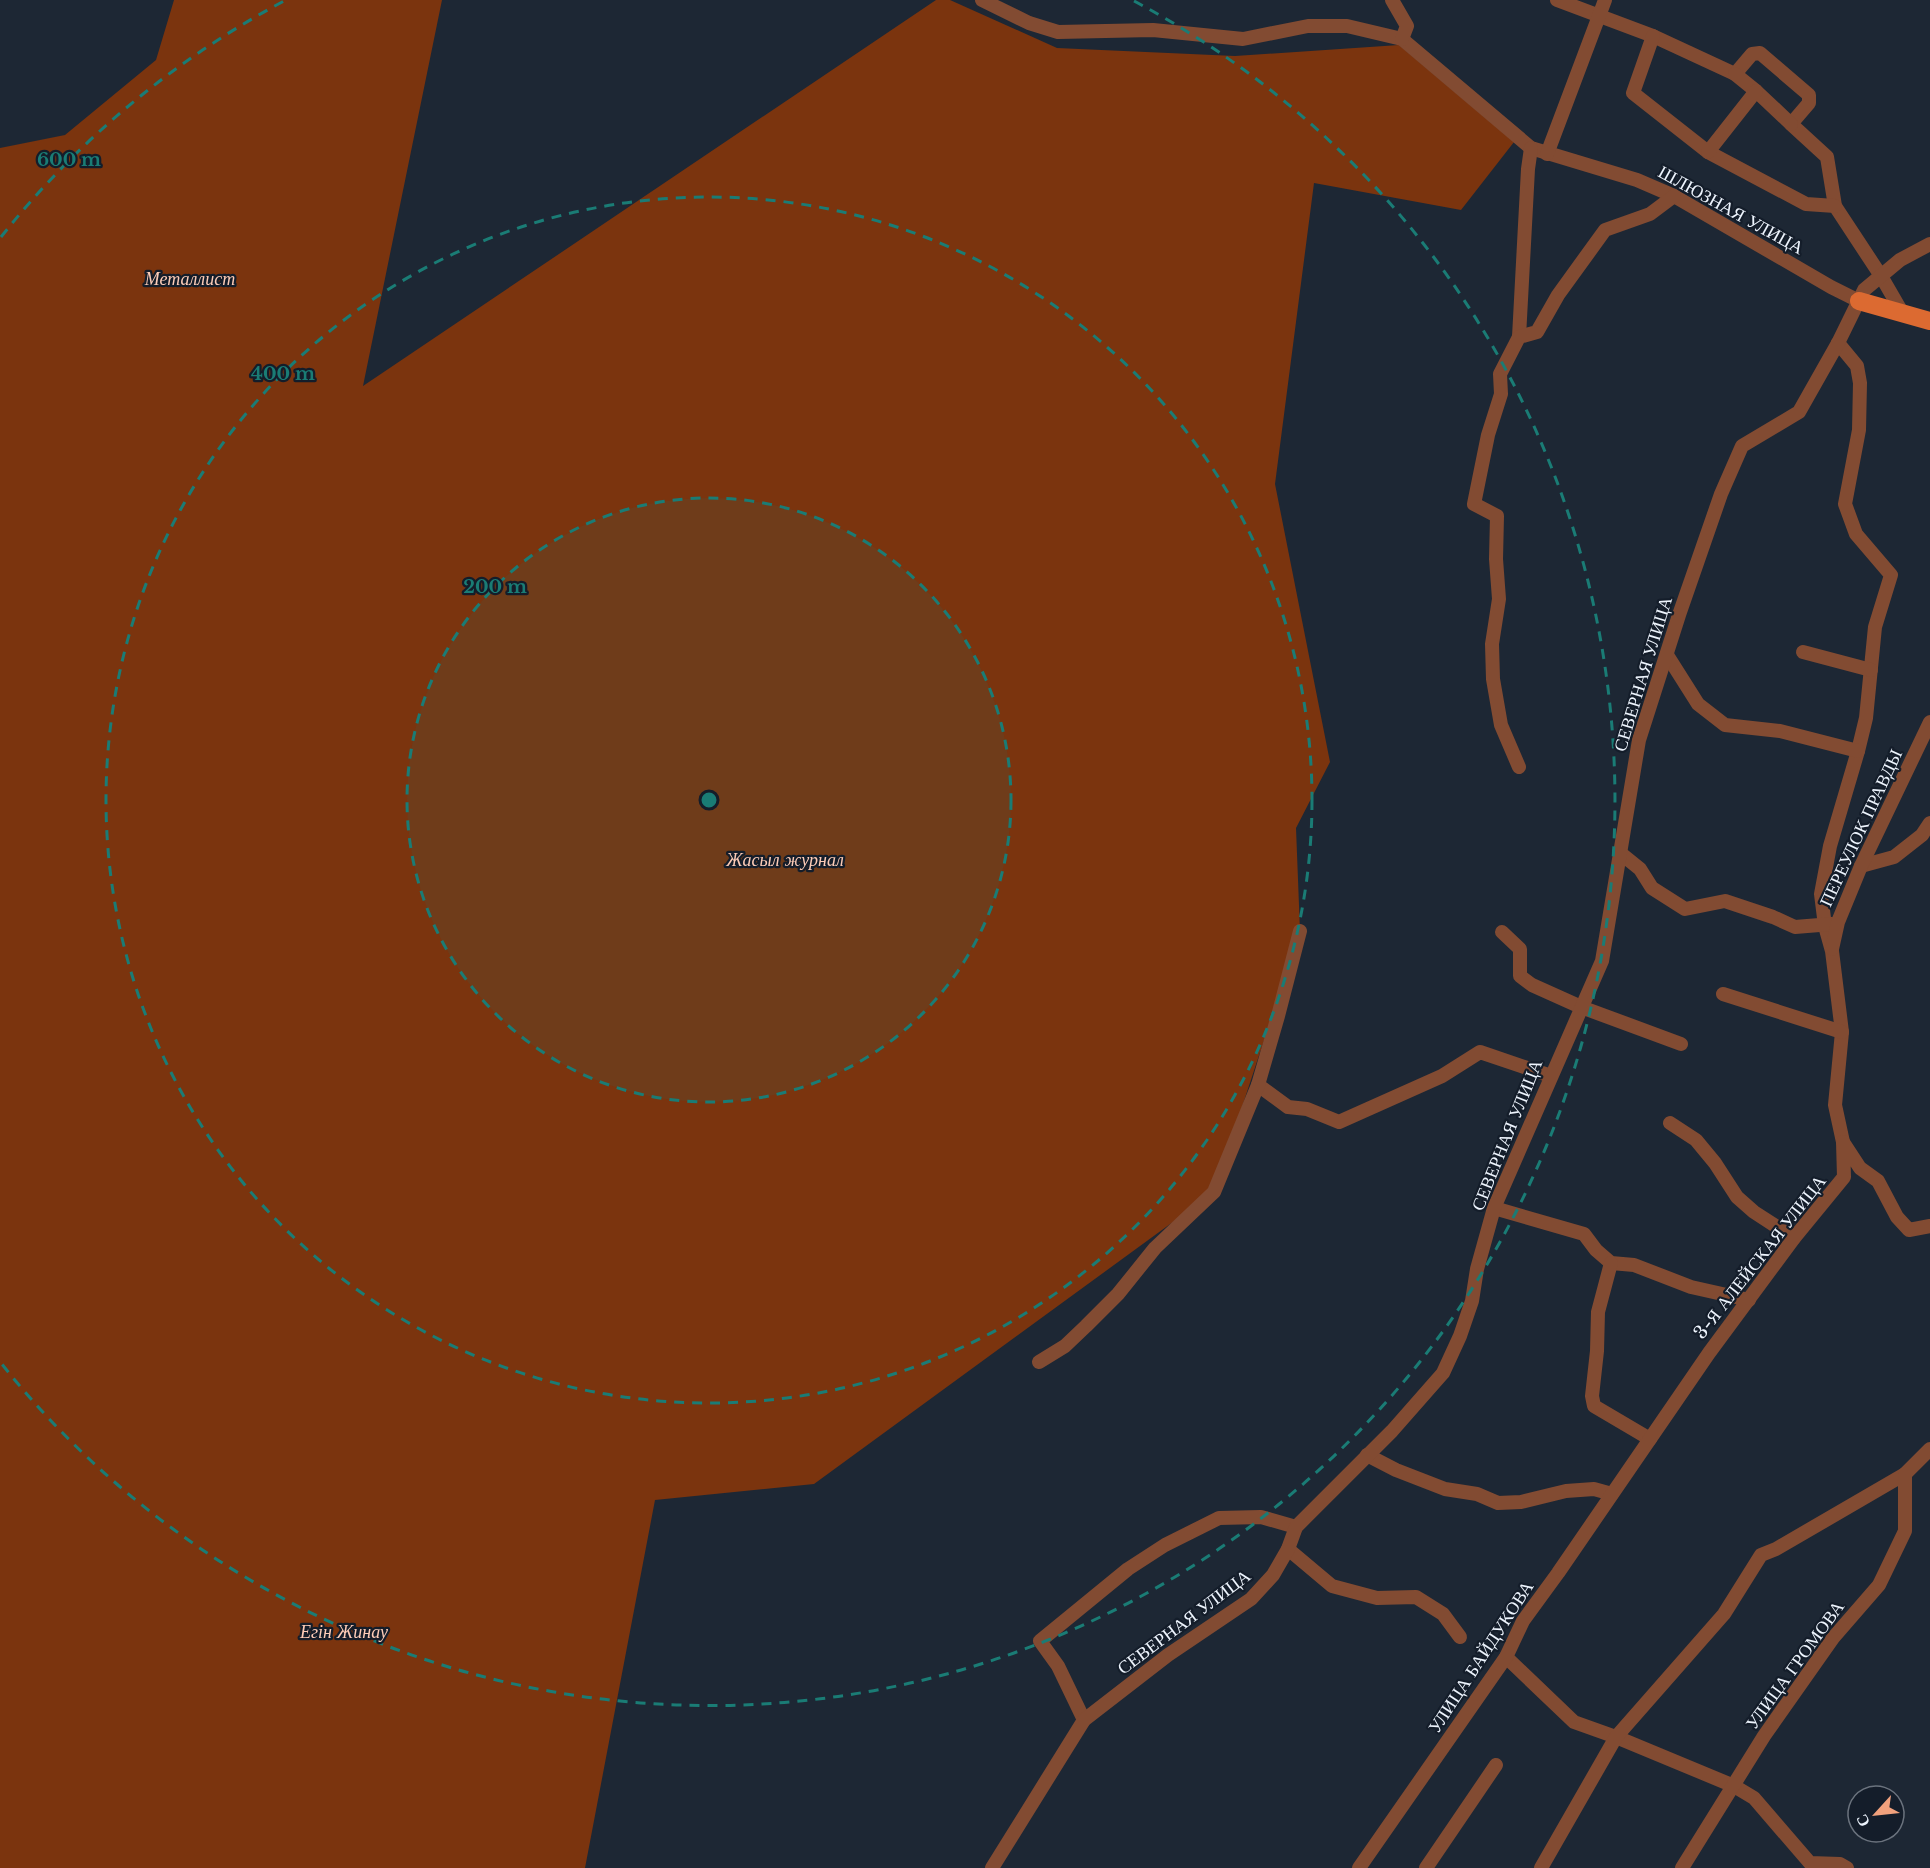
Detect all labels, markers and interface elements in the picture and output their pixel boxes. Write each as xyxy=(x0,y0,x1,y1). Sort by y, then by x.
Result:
text: 600 m xyxy=(37,149,101,171)
street label: ШЛЮЗНАЯ УЛИЦА xyxy=(1654,161,1808,259)
park label: Металлист xyxy=(144,268,235,290)
text: 400 m xyxy=(251,363,315,385)
text: 200 m xyxy=(463,576,527,598)
street label: СЕВЕРНАЯ УЛИЦА xyxy=(1609,594,1677,754)
street label: ПЕРЕУЛОК ПРАВДЫ xyxy=(1815,746,1907,910)
centre of rings xyxy=(699,790,719,810)
park label: Жасыл журнал xyxy=(725,849,844,871)
street label: СЕВЕРНАЯ УЛИЦА xyxy=(1467,1056,1547,1214)
street label: 3-Я АЛЕЙСКАЯ УЛИЦА xyxy=(1689,1171,1831,1343)
street label: СЕВЕРНАЯ УЛИЦА xyxy=(1113,1565,1255,1679)
street label: УЛИЦА БАЙДУКОВА xyxy=(1424,1577,1538,1737)
street label: УЛИЦА ГРОМОВА xyxy=(1741,1596,1849,1734)
park label: Егін Жинау xyxy=(299,1621,388,1643)
north arrow xyxy=(1846,1784,1906,1844)
text: С xyxy=(1851,1811,1874,1831)

